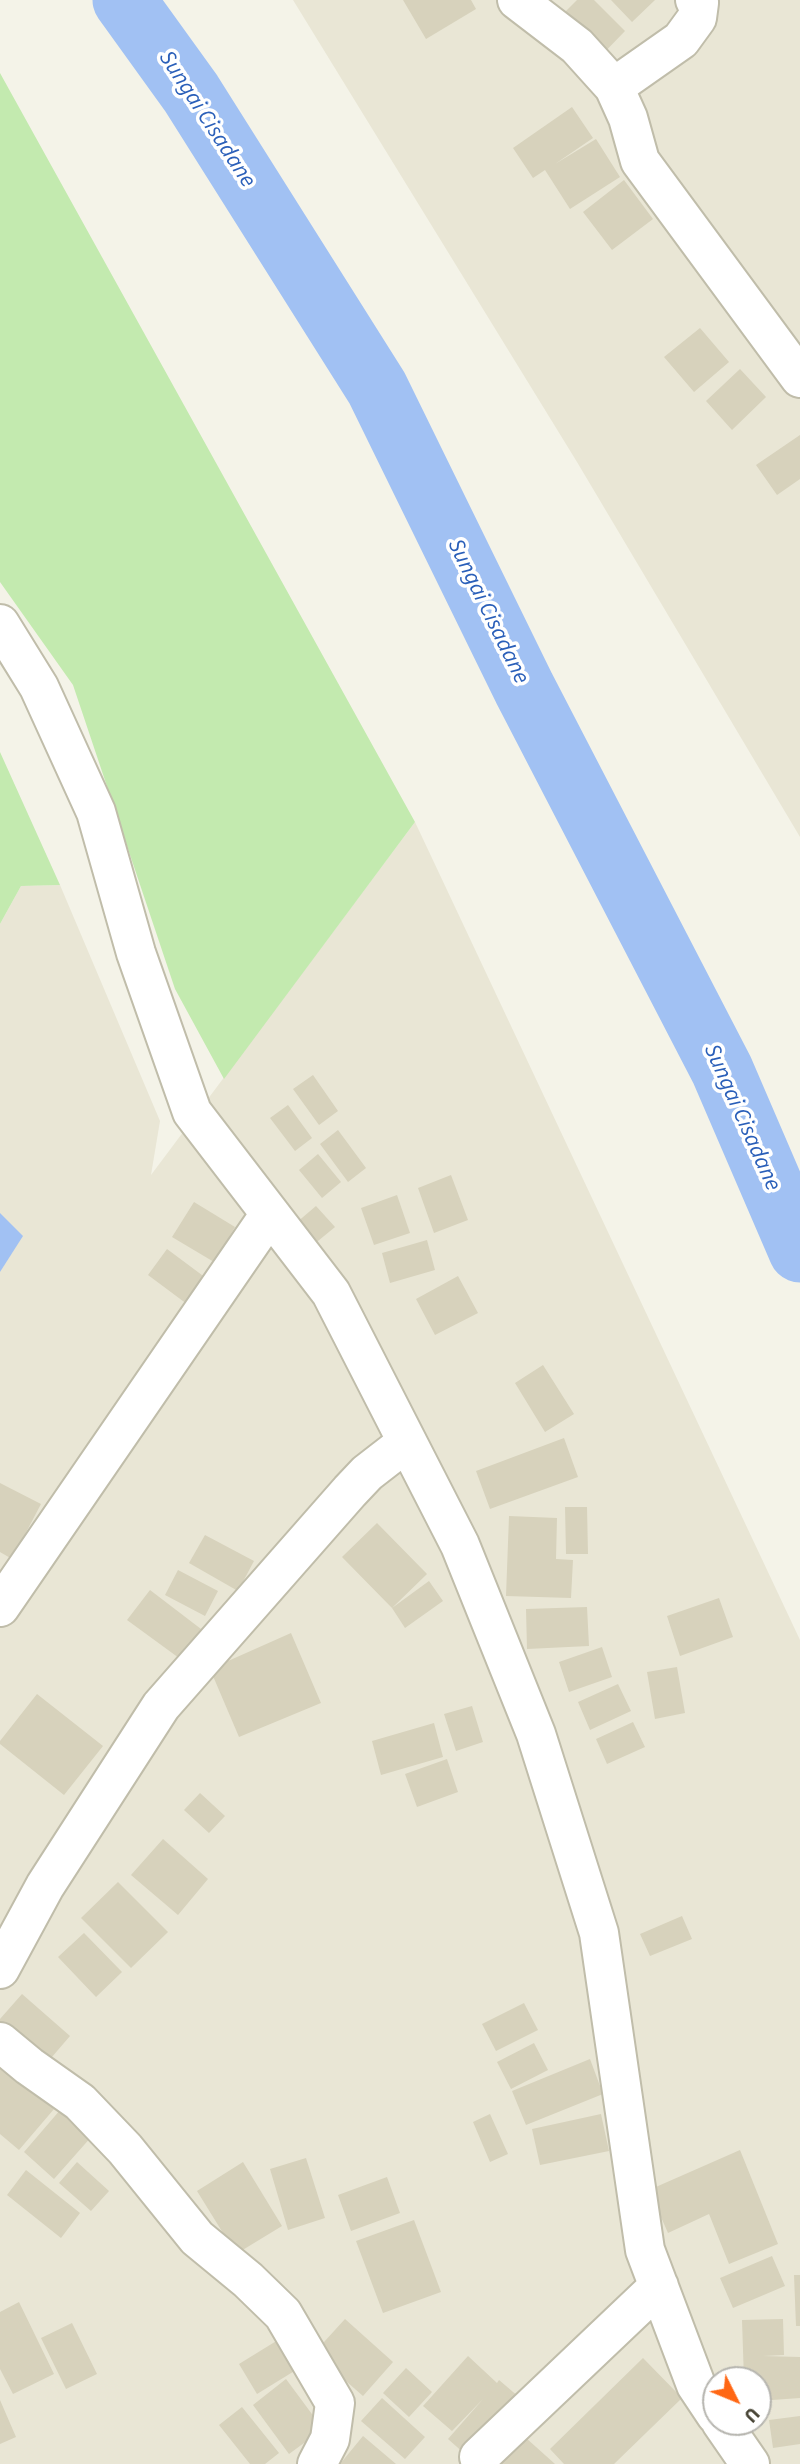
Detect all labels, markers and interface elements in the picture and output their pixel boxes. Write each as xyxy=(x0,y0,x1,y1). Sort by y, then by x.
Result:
water label: Sungai Cisadane xyxy=(151,46,261,194)
water label: Sungai Cisadane xyxy=(440,535,534,689)
water label: Sungai Cisadane xyxy=(696,1040,786,1196)
north arrow xyxy=(702,2366,772,2436)
text: U xyxy=(737,2400,765,2428)

